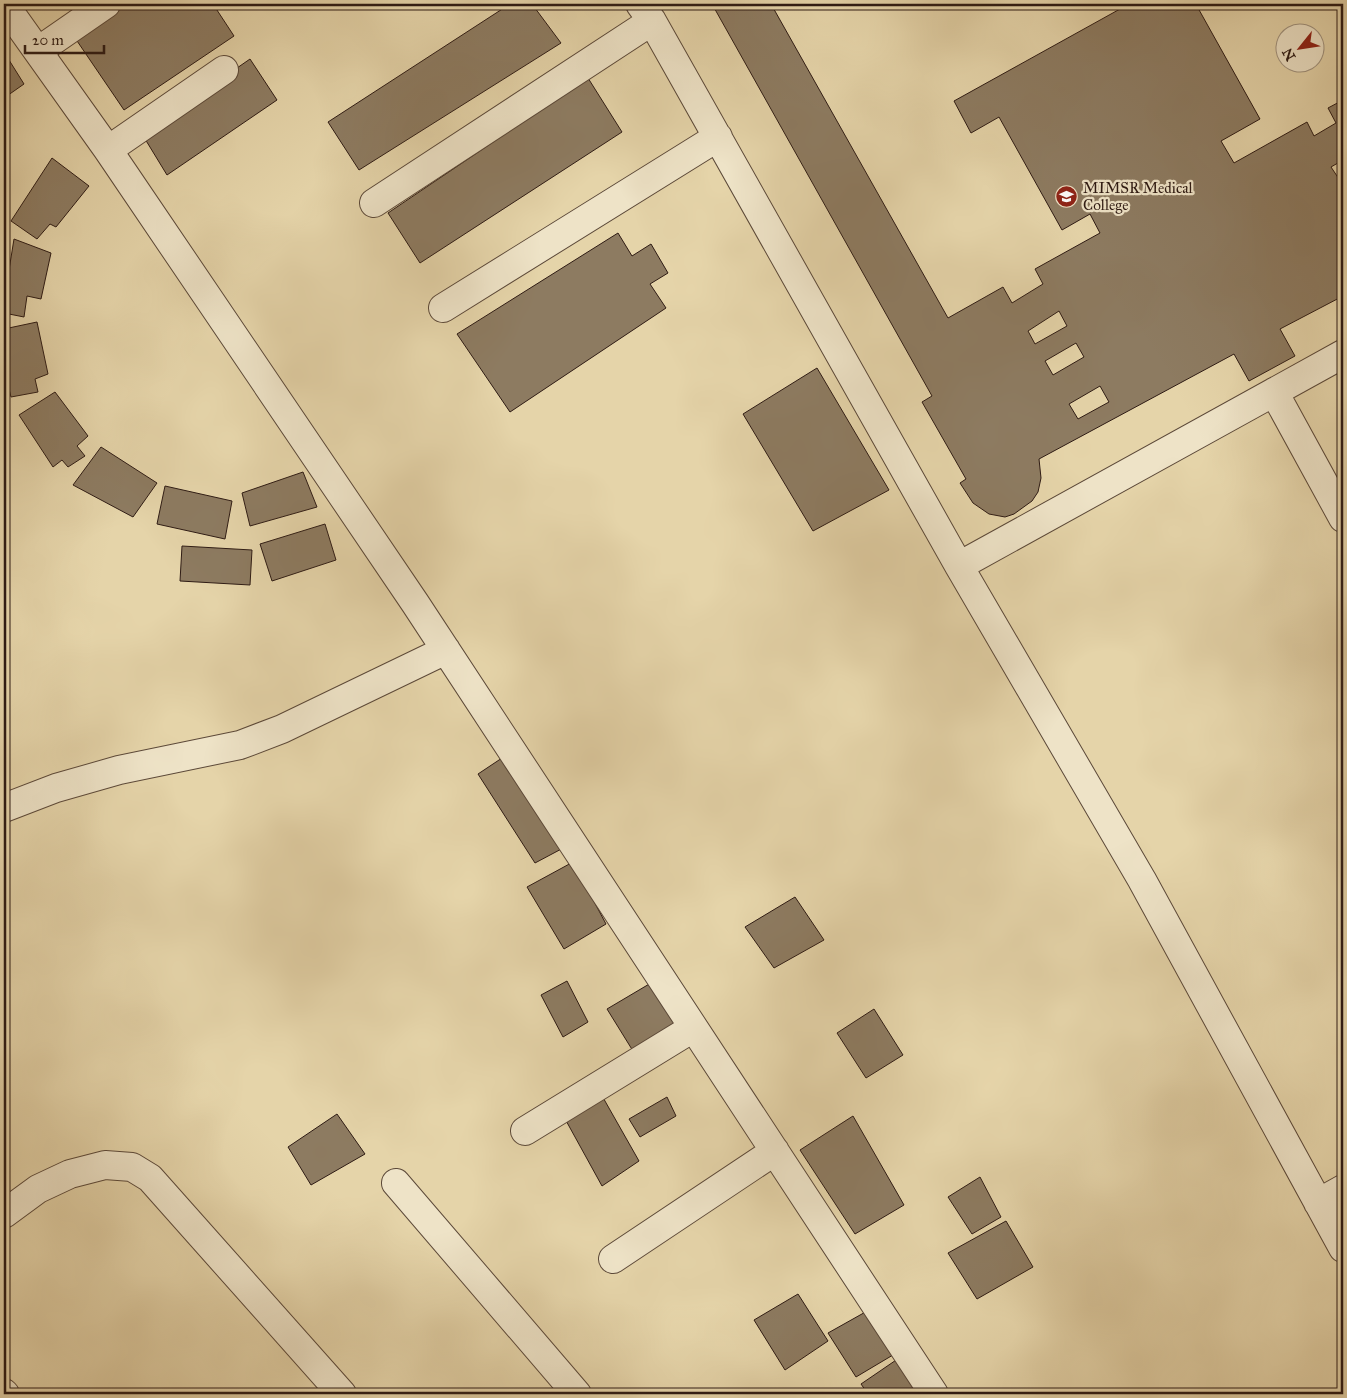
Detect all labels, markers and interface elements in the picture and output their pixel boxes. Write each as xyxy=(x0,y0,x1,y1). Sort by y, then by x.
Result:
scale bar xyxy=(25,22,104,54)
north arrow xyxy=(1274,22,1324,72)
text: 20 m xyxy=(32,31,64,49)
text: N xyxy=(1279,45,1300,64)
place label: MIMSR Medical College xyxy=(1083,179,1194,214)
school or university icon: MIMSR Medical College xyxy=(1055,185,1079,209)

